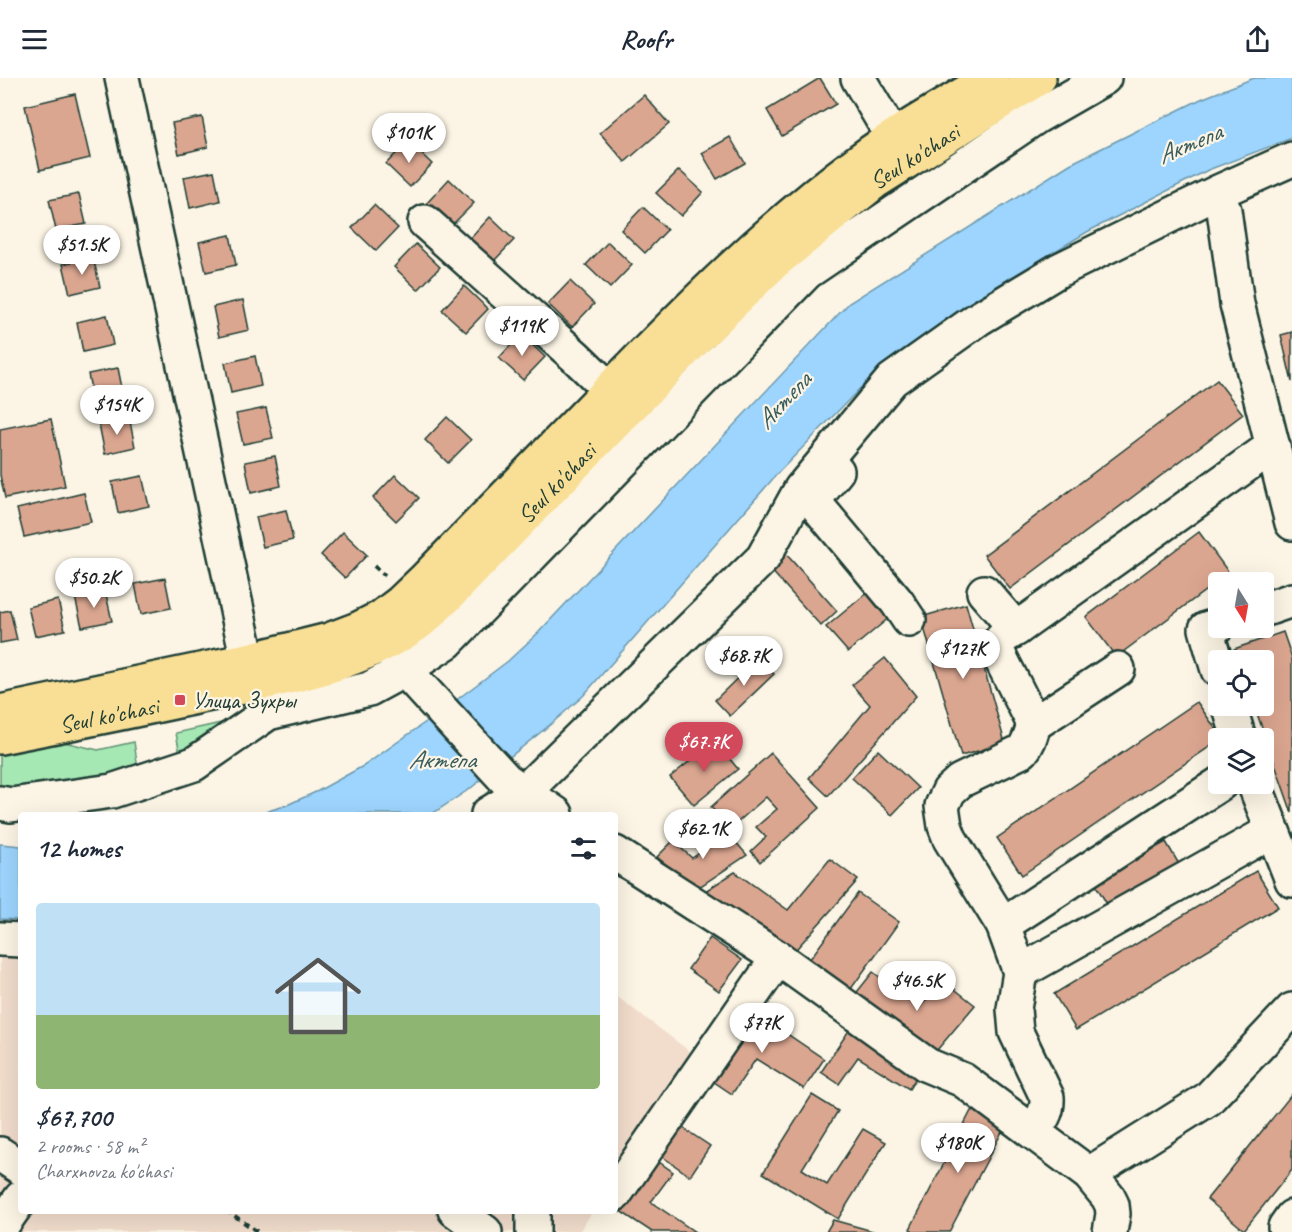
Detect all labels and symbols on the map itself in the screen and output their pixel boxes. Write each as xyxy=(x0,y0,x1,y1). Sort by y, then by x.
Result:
pin: $101K xyxy=(367,113,451,164)
water label: Актепа xyxy=(1152,114,1229,172)
street label: Seul ko'chasi xyxy=(864,116,967,196)
pin: $51.5K xyxy=(33,225,131,276)
pin: $119K xyxy=(480,306,564,357)
water label: Актепа xyxy=(748,363,820,436)
pin: $154K xyxy=(75,385,159,436)
street label: Seul ko'chasi xyxy=(511,435,604,530)
pin: $50.2K xyxy=(45,558,143,609)
north arrow xyxy=(1208,572,1274,638)
pin: $127K xyxy=(921,629,1005,680)
pin: $68.7K xyxy=(695,636,793,687)
place label: Улица Зухры xyxy=(192,685,298,715)
street label: Seul ko'chasi xyxy=(57,690,164,740)
marker: Улица Зухры xyxy=(173,693,187,707)
pin: $67.7K xyxy=(655,722,753,773)
water label: Актепа xyxy=(409,743,478,776)
pin: $62.1K xyxy=(654,809,752,860)
pin: $46.5K xyxy=(868,961,966,1012)
pin: $77K xyxy=(726,1003,798,1054)
pin: $180K xyxy=(916,1123,1000,1174)

